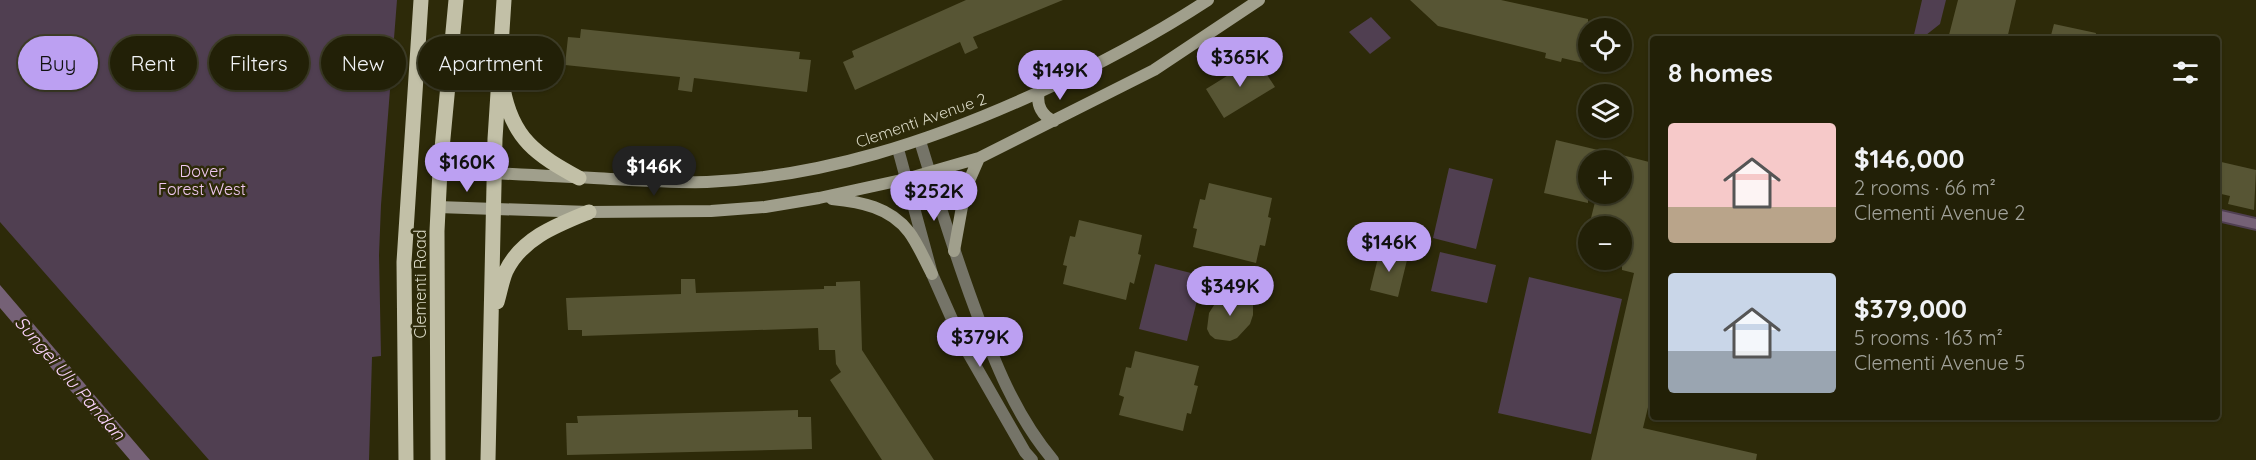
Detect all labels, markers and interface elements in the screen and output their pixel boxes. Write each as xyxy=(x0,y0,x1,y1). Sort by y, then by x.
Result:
map controls xyxy=(1578,18,1632,270)
button: locate xyxy=(1578,18,1632,72)
chip: Buy xyxy=(18,36,98,90)
chip: Rent xyxy=(110,36,197,90)
chip: Filters xyxy=(209,36,309,90)
chip: New xyxy=(321,36,406,90)
chip: Apartment xyxy=(418,36,564,90)
pin: $365K xyxy=(1198,37,1282,88)
text: $365K xyxy=(1211,44,1269,69)
pin: $149K xyxy=(1018,50,1102,101)
text: 8 homes xyxy=(1668,56,1773,89)
icon: filters xyxy=(2169,56,2202,89)
text: $149K xyxy=(1032,57,1088,82)
button: layers xyxy=(1578,84,1632,138)
street label: Clementi Avenue 2 xyxy=(853,88,989,152)
pin: $160K xyxy=(425,142,509,193)
text: $146,000 xyxy=(1854,142,1964,175)
pin: $146K xyxy=(612,146,696,197)
icon: home xyxy=(1716,147,1788,219)
text: $160K xyxy=(439,149,495,174)
button: + xyxy=(1578,150,1632,204)
text: $146K xyxy=(626,153,682,178)
park label: Dover Forest West xyxy=(158,161,246,199)
pin: $252K xyxy=(892,171,976,222)
text: 2 rooms · 66 m² xyxy=(1854,175,1996,200)
text: $252K xyxy=(904,178,964,203)
text: Clementi Avenue 2 xyxy=(1854,200,2025,225)
button: − xyxy=(1578,216,1632,270)
pin: $146K xyxy=(1347,222,1431,273)
text: $146K xyxy=(1361,229,1417,254)
street label: Clementi Road xyxy=(410,230,430,338)
pin: $349K xyxy=(1188,266,1272,317)
text: $349K xyxy=(1201,273,1259,298)
text: $379,000 xyxy=(1854,292,1967,325)
icon: home xyxy=(1716,297,1788,369)
water label: Sungei Ulu Pandan xyxy=(10,311,130,445)
pin: $379K xyxy=(938,317,1022,368)
text: $379K xyxy=(951,324,1009,349)
text: 5 rooms · 163 m² xyxy=(1854,325,2003,350)
text: Clementi Avenue 5 xyxy=(1854,350,2025,375)

